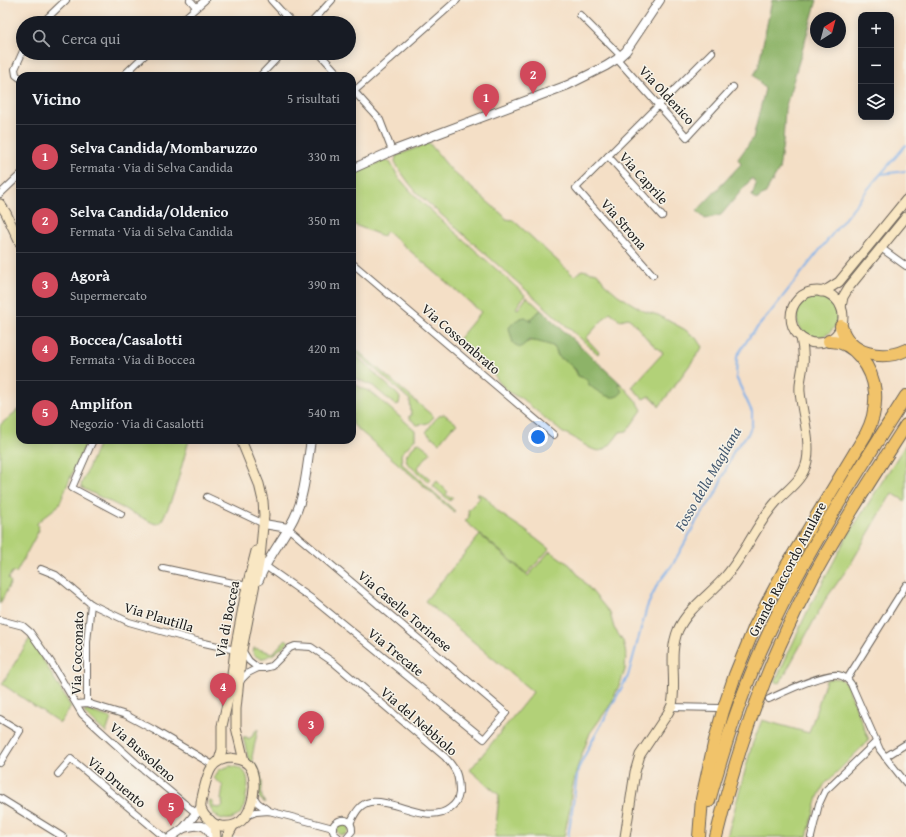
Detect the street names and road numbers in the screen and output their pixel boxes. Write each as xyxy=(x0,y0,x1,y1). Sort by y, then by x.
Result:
street label: Via Oldenico xyxy=(634,61,700,129)
street label: Via Caprile xyxy=(615,147,673,209)
street label: Via Strona xyxy=(596,194,652,254)
street label: Via Cossombrato xyxy=(417,299,505,379)
street label: Grande Raccordo Anulare xyxy=(743,498,831,640)
street label: Via Caselle Torinese xyxy=(354,566,457,657)
street label: Via di Boccea xyxy=(210,578,244,659)
street label: Via Plautilla xyxy=(122,597,197,637)
street label: Via Cocconato xyxy=(66,611,88,695)
street label: Via Trecate xyxy=(364,623,429,681)
street label: Via del Nebbiolo xyxy=(376,682,462,760)
street label: Via Bussoleno xyxy=(105,718,181,786)
street label: Via Druento xyxy=(83,751,151,813)

